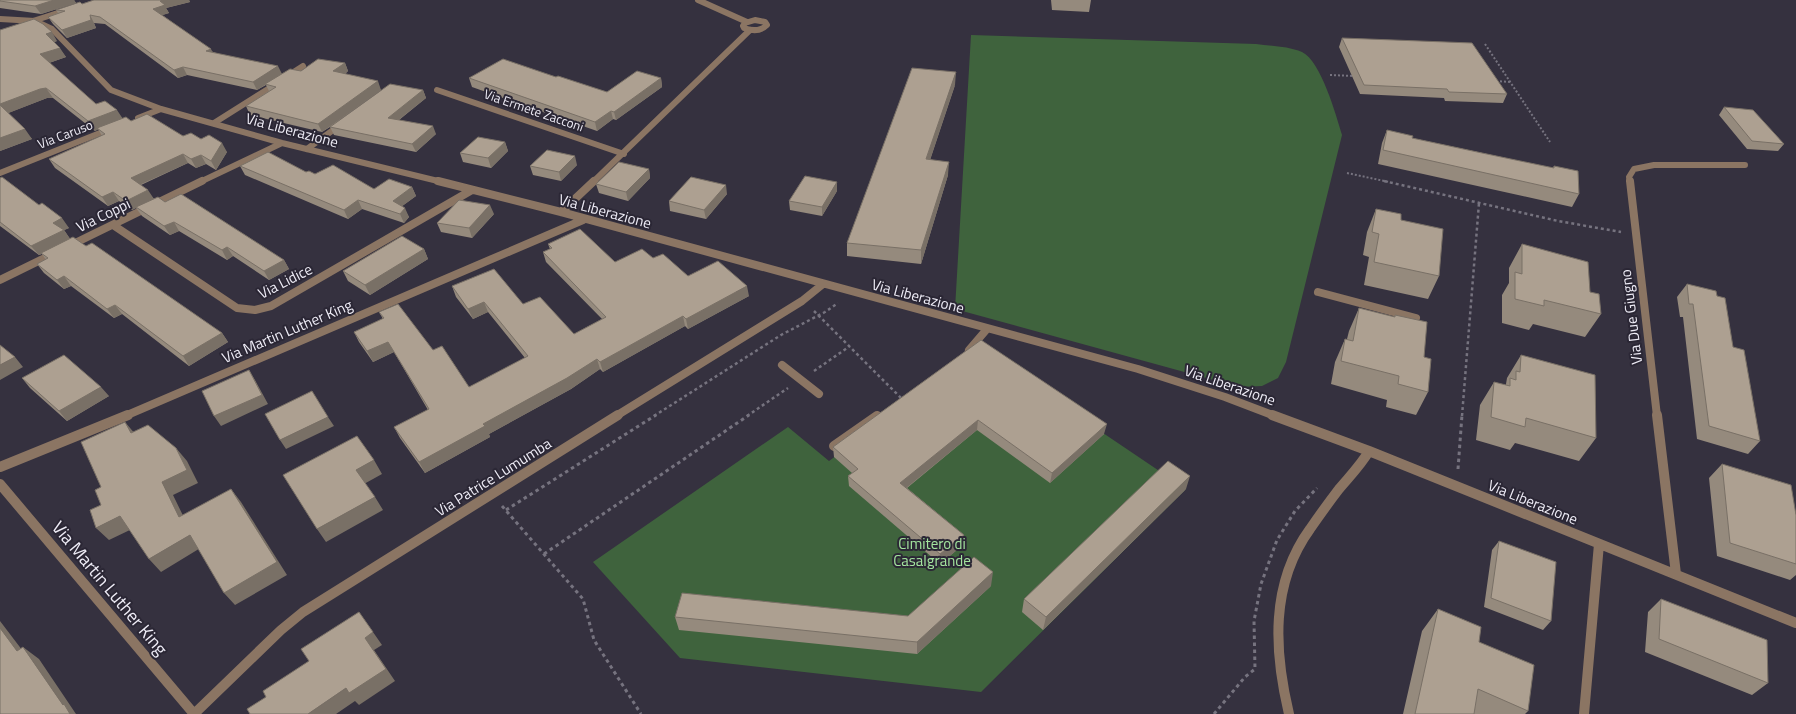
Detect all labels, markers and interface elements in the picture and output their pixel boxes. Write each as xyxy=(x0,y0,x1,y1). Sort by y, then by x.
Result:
street label: Via Ermete Zacconi xyxy=(481,84,587,136)
street label: Via Liberazione xyxy=(243,107,341,153)
street label: Via Caruso xyxy=(34,114,96,154)
street label: Via Liberazione xyxy=(556,188,654,234)
street label: Via Coppi xyxy=(72,192,134,238)
street label: Via Lidice xyxy=(254,257,316,305)
street label: Via Due Giugno xyxy=(1614,268,1648,366)
street label: Via Liberazione xyxy=(869,273,967,319)
street label: Via Martin Luther King xyxy=(218,293,356,369)
street label: Via Liberazione xyxy=(1181,359,1279,411)
street label: Via Patrice Lumumba xyxy=(430,432,556,522)
street label: Via Liberazione xyxy=(1485,474,1581,530)
street label: Via Martin Luther King xyxy=(46,515,174,661)
park label: Cimitero di Casalgrande xyxy=(893,532,971,572)

